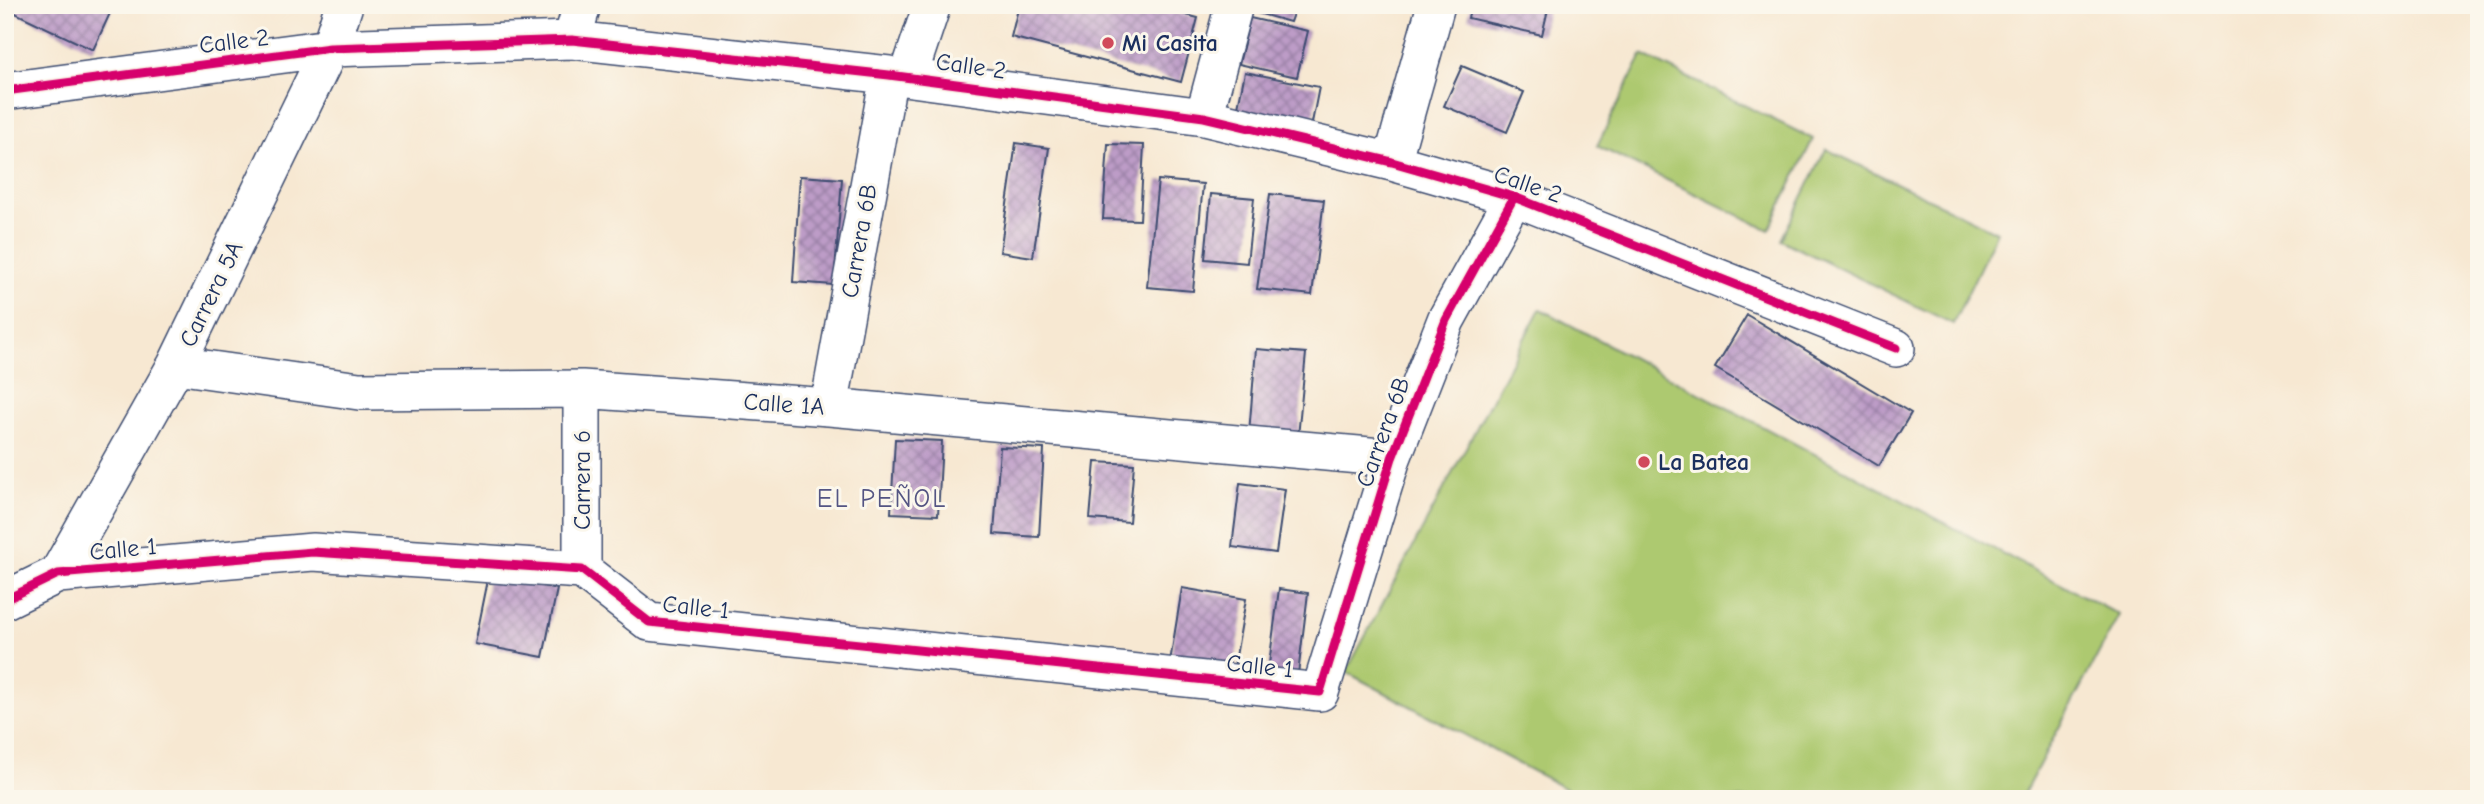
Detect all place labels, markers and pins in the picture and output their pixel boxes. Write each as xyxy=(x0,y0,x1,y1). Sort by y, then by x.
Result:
place label: Mi Casita xyxy=(1122,29,1218,57)
marker: Mi Casita xyxy=(1100,35,1116,51)
place label: La Batea xyxy=(1658,448,1749,476)
marker: La Batea xyxy=(1636,454,1652,470)

